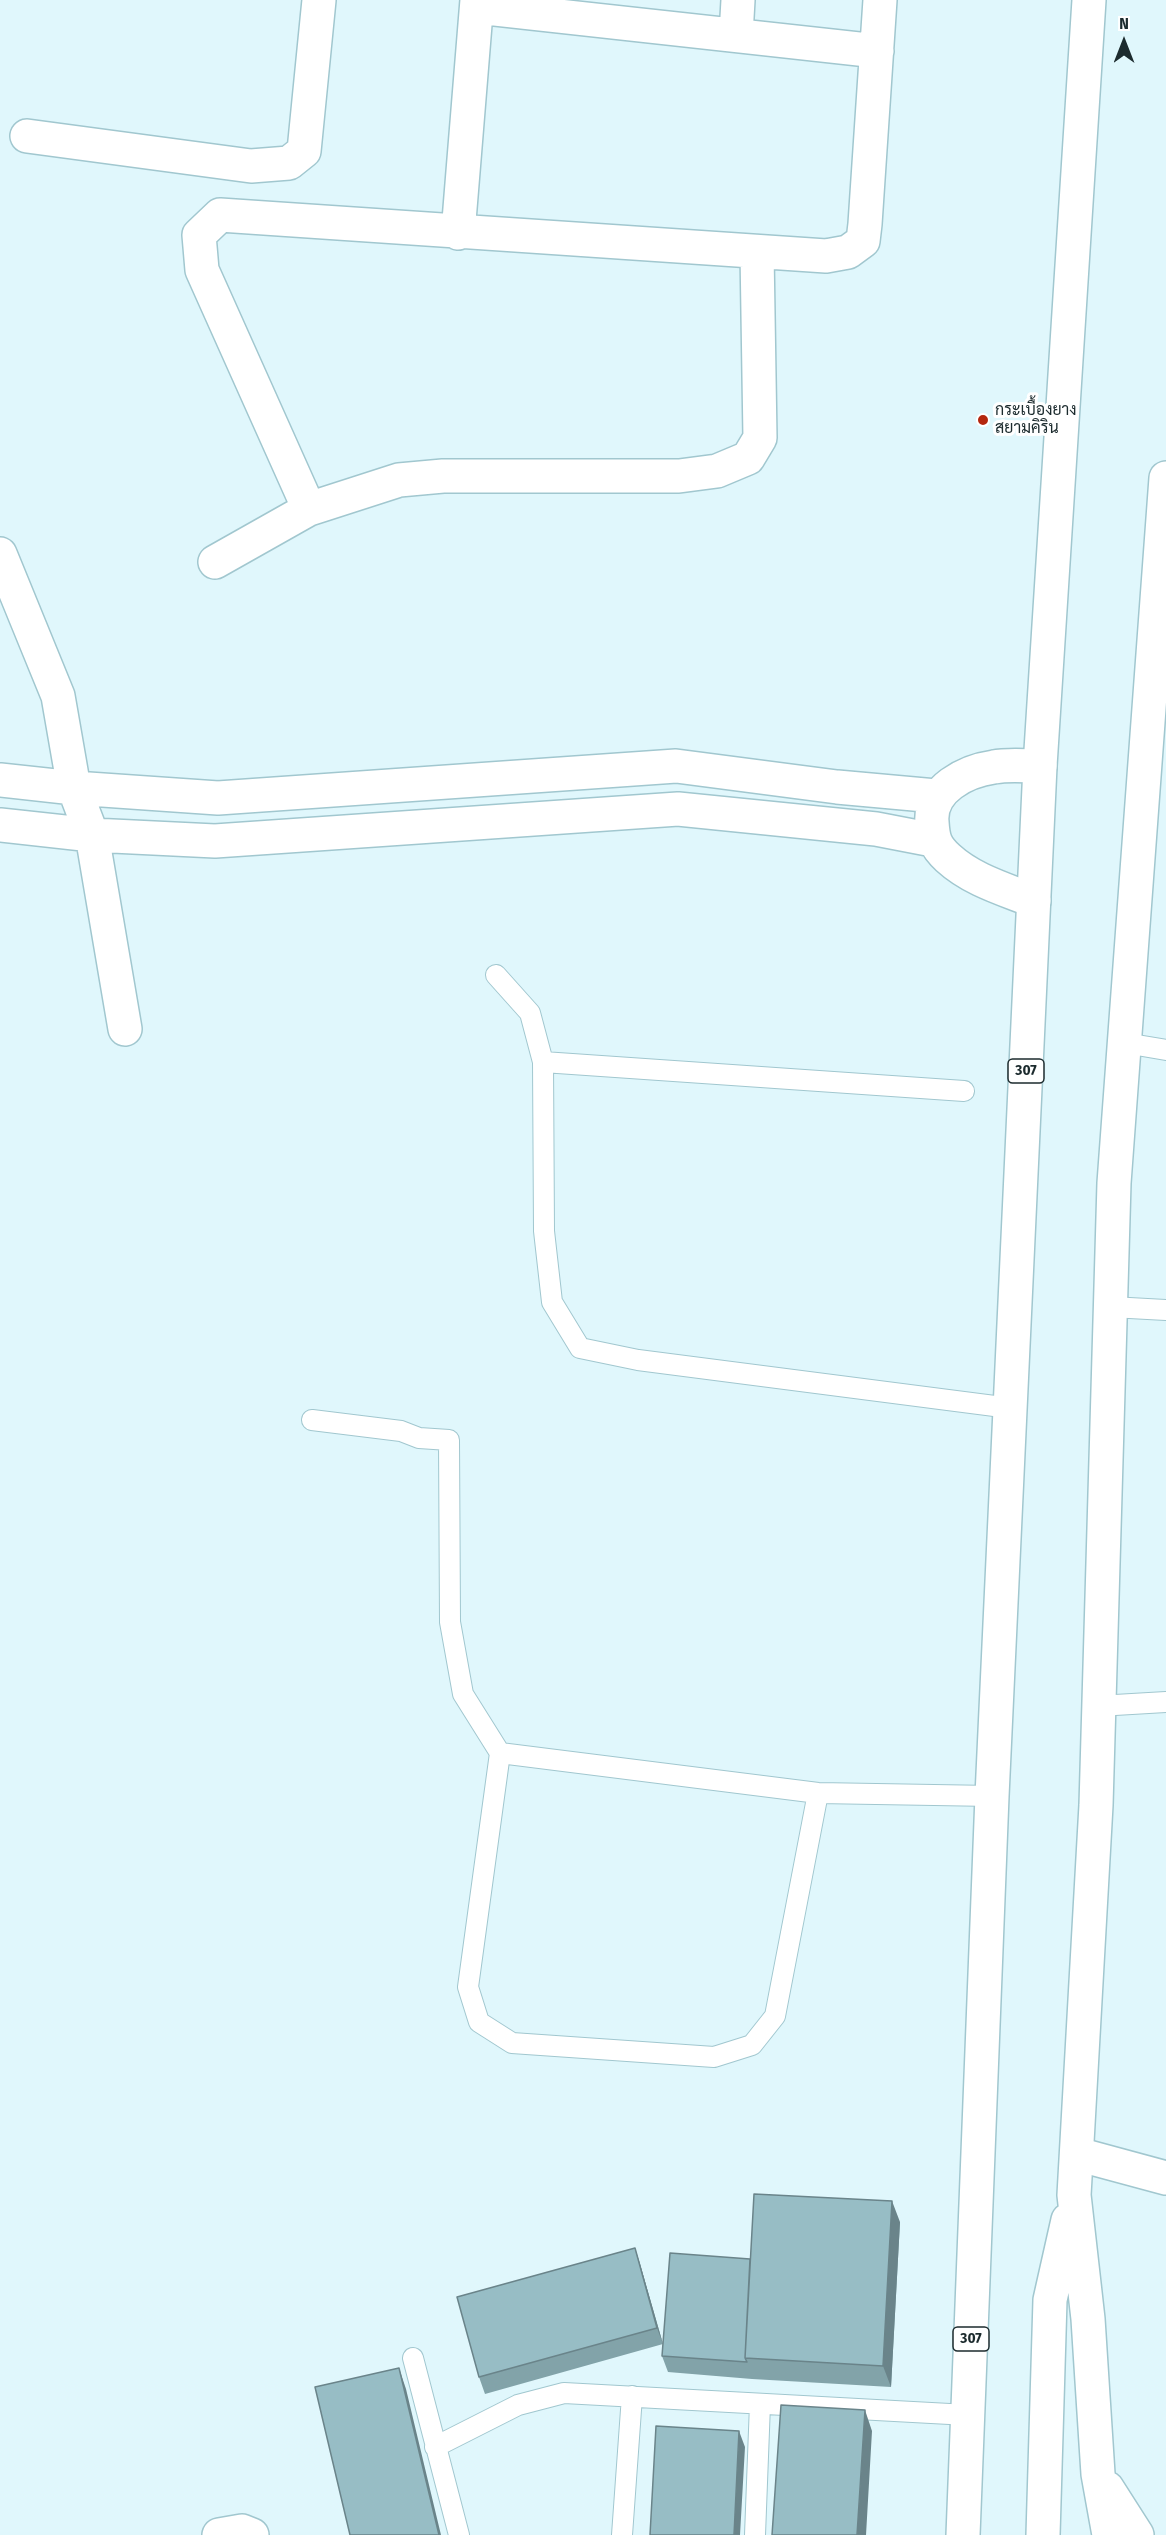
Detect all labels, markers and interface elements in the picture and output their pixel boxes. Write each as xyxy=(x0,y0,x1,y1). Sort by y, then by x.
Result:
north arrow xyxy=(1094,12,1154,72)
text: N xyxy=(1119,14,1129,33)
place label: กระเบื้องยาง สยามคิริน xyxy=(995,401,1077,439)
marker: กระเบื้องยาง สยามคิริน xyxy=(976,413,990,427)
road number: 307 xyxy=(1008,1059,1044,1083)
road number: 307 xyxy=(953,2327,989,2351)

